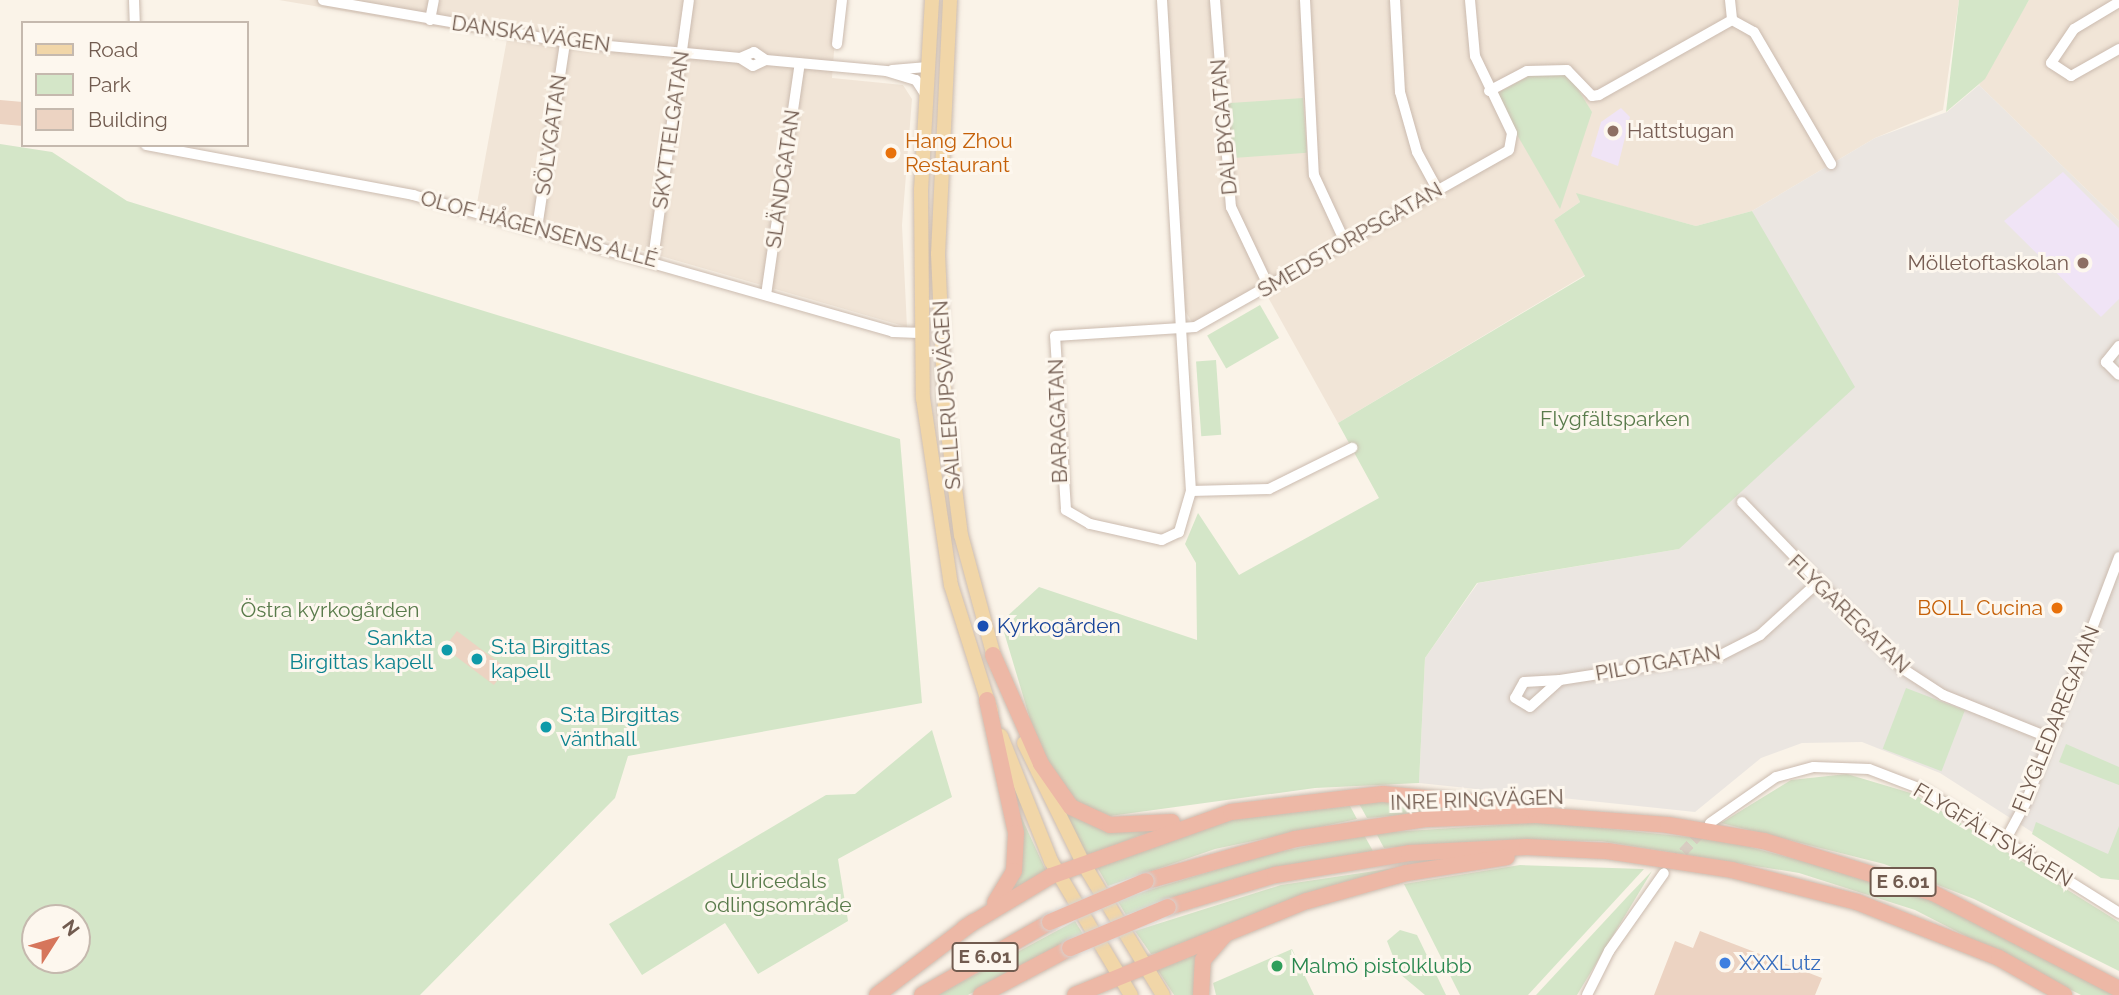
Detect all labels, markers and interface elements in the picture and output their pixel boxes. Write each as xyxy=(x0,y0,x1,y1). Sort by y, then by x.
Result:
street label: DANSKA VÄGEN xyxy=(449,10,613,58)
legend xyxy=(21,21,248,147)
text: Road xyxy=(88,37,138,62)
street label: SKYTTELGATAN xyxy=(647,49,695,211)
street label: DALBYGATAN xyxy=(1205,58,1243,196)
text: Park xyxy=(88,72,131,97)
street label: SÖLVGATAN xyxy=(530,73,572,197)
text: Building xyxy=(88,107,168,132)
street label: SLÄNDGATAN xyxy=(761,108,805,250)
place label: Hattstugan xyxy=(1627,118,1734,144)
marker: Hattstugan xyxy=(1605,123,1621,139)
place label: Hang Zhou Restaurant xyxy=(905,128,1013,178)
marker: Hang Zhou Restaurant xyxy=(883,145,899,161)
street label: SMEDSTORPSGATAN xyxy=(1253,177,1447,303)
street label: OLOF HÅGENSENS ALLÉ xyxy=(417,185,661,273)
place label: Mölletoftaskolan xyxy=(1907,250,2069,276)
marker: Mölletoftaskolan xyxy=(2075,255,2091,271)
street label: SALLERUPSVÄGEN xyxy=(928,300,966,490)
street label: BARAGATAN xyxy=(1043,358,1073,484)
park label: Flygfältsparken xyxy=(1540,406,1690,432)
street label: FLYGAREGATAN xyxy=(1783,549,1915,679)
place label: BOLL Cucina xyxy=(1917,595,2043,621)
park label: Östra kyrkogården xyxy=(240,597,420,623)
marker: BOLL Cucina xyxy=(2049,600,2065,616)
place label: Kyrkogården xyxy=(997,613,1121,639)
marker: Kyrkogården xyxy=(975,618,991,634)
street label: FLYGLEDAREGATAN xyxy=(2007,622,2105,816)
place label: Sankta Birgittas kapell xyxy=(290,625,433,675)
place label: S:ta Birgittas kapell xyxy=(491,634,610,684)
street label: PILOTGATAN xyxy=(1593,640,1723,686)
marker: Sankta Birgittas kapell xyxy=(439,642,455,658)
marker: S:ta Birgittas kapell xyxy=(469,651,485,667)
place label: S:ta Birgittas vänthall xyxy=(560,702,679,752)
marker: S:ta Birgittas vänthall xyxy=(538,719,554,735)
street label: FLYGFÄLTSVÄGEN xyxy=(1909,778,2077,892)
street label: INRE RINGVÄGEN xyxy=(1390,784,1564,816)
road number: E 6.01 xyxy=(1868,866,1938,898)
park label: Ulricedals odlingsområde xyxy=(704,868,852,918)
north arrow xyxy=(21,904,91,974)
text: N xyxy=(58,915,84,940)
road number: E 6.01 xyxy=(950,942,1020,973)
place label: XXXLutz xyxy=(1739,950,1821,976)
place label: Malmö pistolklubb xyxy=(1291,953,1472,979)
marker: XXXLutz xyxy=(1717,955,1733,971)
marker: Malmö pistolklubb xyxy=(1269,958,1285,974)

